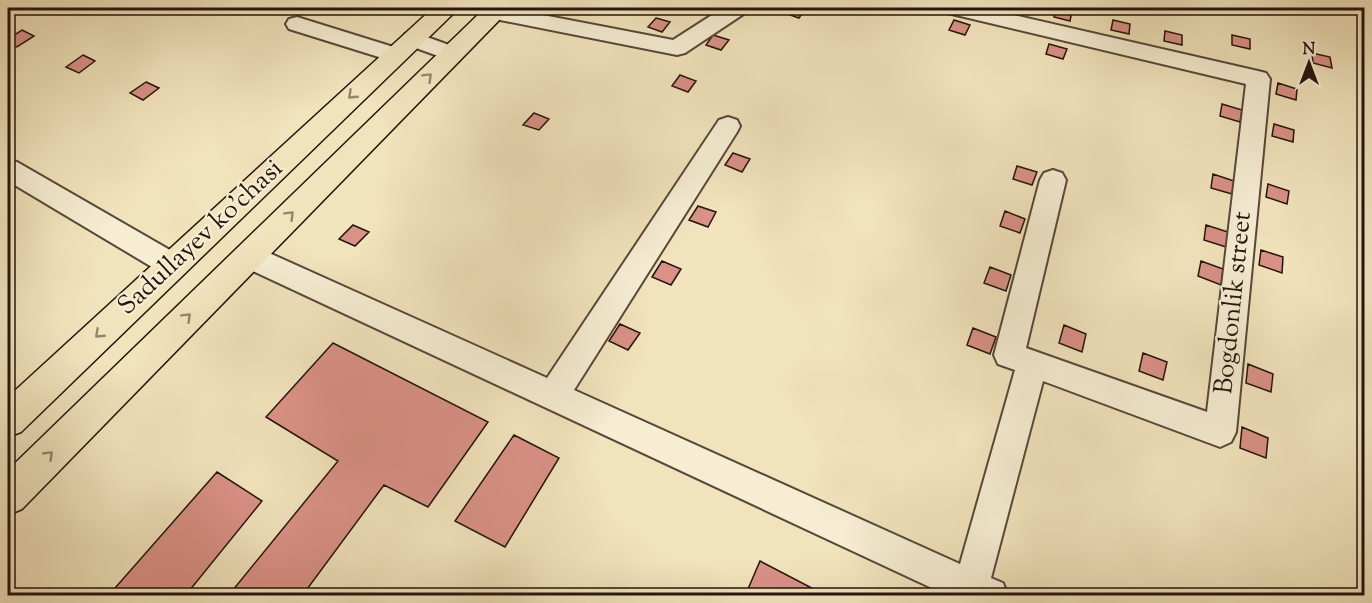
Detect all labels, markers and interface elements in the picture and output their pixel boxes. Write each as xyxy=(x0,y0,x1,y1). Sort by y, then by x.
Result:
north arrow xyxy=(1279,33,1339,93)
text: N xyxy=(1303,39,1316,62)
one-way arrow xyxy=(421,74,432,85)
one-way arrow xyxy=(349,88,359,99)
street label: Sadullayev ko'chasi xyxy=(110,151,292,325)
street label: Bogdonlik street xyxy=(1206,210,1262,396)
one-way arrow xyxy=(283,211,294,221)
one-way arrow xyxy=(180,314,191,324)
one-way arrow xyxy=(96,326,107,337)
one-way arrow xyxy=(42,451,52,462)

